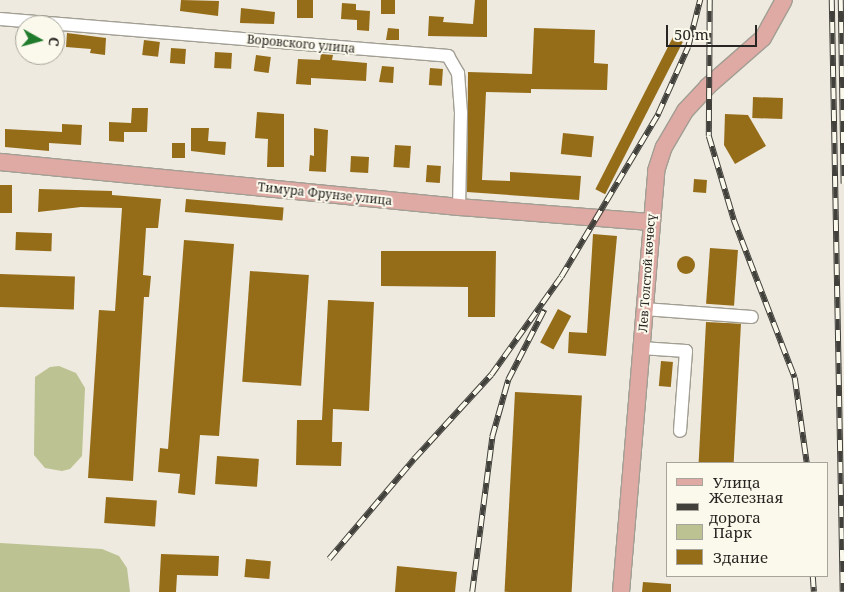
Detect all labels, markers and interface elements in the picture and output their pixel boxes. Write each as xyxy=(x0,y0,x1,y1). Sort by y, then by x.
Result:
north arrow xyxy=(15,15,65,65)
scale bar xyxy=(669,15,760,47)
text: 50 m xyxy=(674,24,709,44)
street label: Воровского улица xyxy=(246,32,356,56)
text: С xyxy=(44,36,64,47)
street label: Тимура Фрунзе улица xyxy=(257,180,393,208)
street label: Лев Толстой көчөсү xyxy=(636,213,658,333)
legend xyxy=(666,462,829,577)
text: Улица xyxy=(713,472,761,492)
text: Железная дорога xyxy=(709,487,783,527)
text: Парк xyxy=(713,522,752,542)
text: Здание xyxy=(713,547,768,567)

